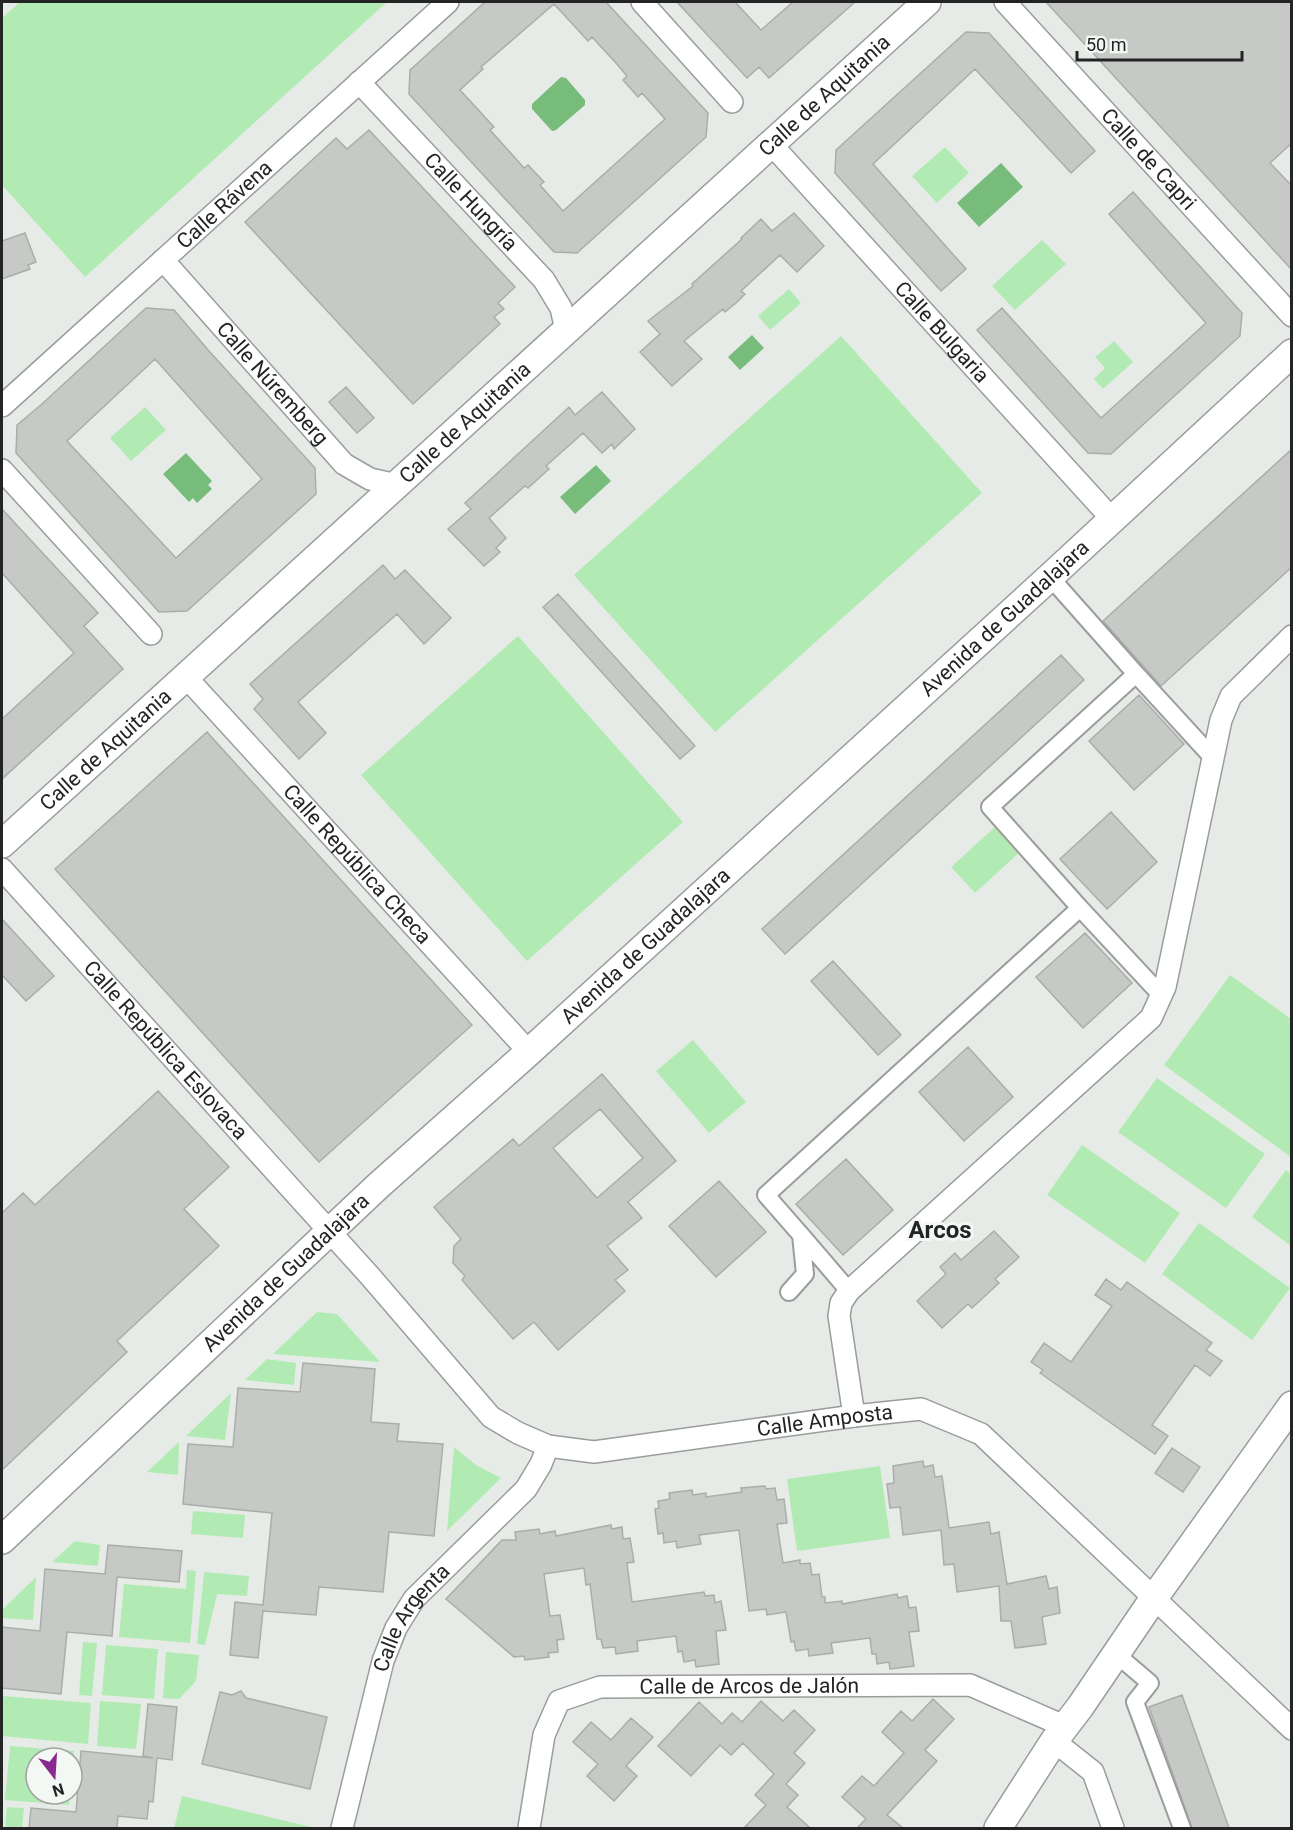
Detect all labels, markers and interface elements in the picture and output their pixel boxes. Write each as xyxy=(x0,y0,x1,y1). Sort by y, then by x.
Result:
scale bar xyxy=(1077,24,1242,62)
street label: Calle de Aquitania xyxy=(754,30,895,161)
text: 50 m xyxy=(1086,34,1126,55)
street label: Calle de Capri xyxy=(1096,104,1201,215)
street label: Calle Hungría xyxy=(419,148,523,256)
street label: Calle Rávena xyxy=(172,155,277,254)
street label: Calle Bulgaria xyxy=(890,276,994,387)
street label: Calle Núremberg xyxy=(212,317,333,450)
street label: Calle de Aquitania xyxy=(394,357,535,488)
street label: Avenida de Guadalajara xyxy=(915,535,1094,701)
street label: Calle de Aquitania xyxy=(35,684,176,815)
street label: Calle República Checa xyxy=(278,779,436,949)
street label: Avenida de Guadalajara xyxy=(556,863,735,1029)
street label: Calle República Eslovaca xyxy=(79,956,252,1144)
street label: Avenida de Guadalajara xyxy=(198,1189,374,1357)
district label: Arcos xyxy=(908,1216,972,1244)
street label: Calle Amposta xyxy=(755,1400,894,1441)
street label: Calle Argenta xyxy=(369,1559,455,1674)
street label: Calle de Arcos de Jalón xyxy=(639,1674,859,1699)
north arrow xyxy=(24,1746,84,1806)
text: N xyxy=(50,1779,66,1801)

